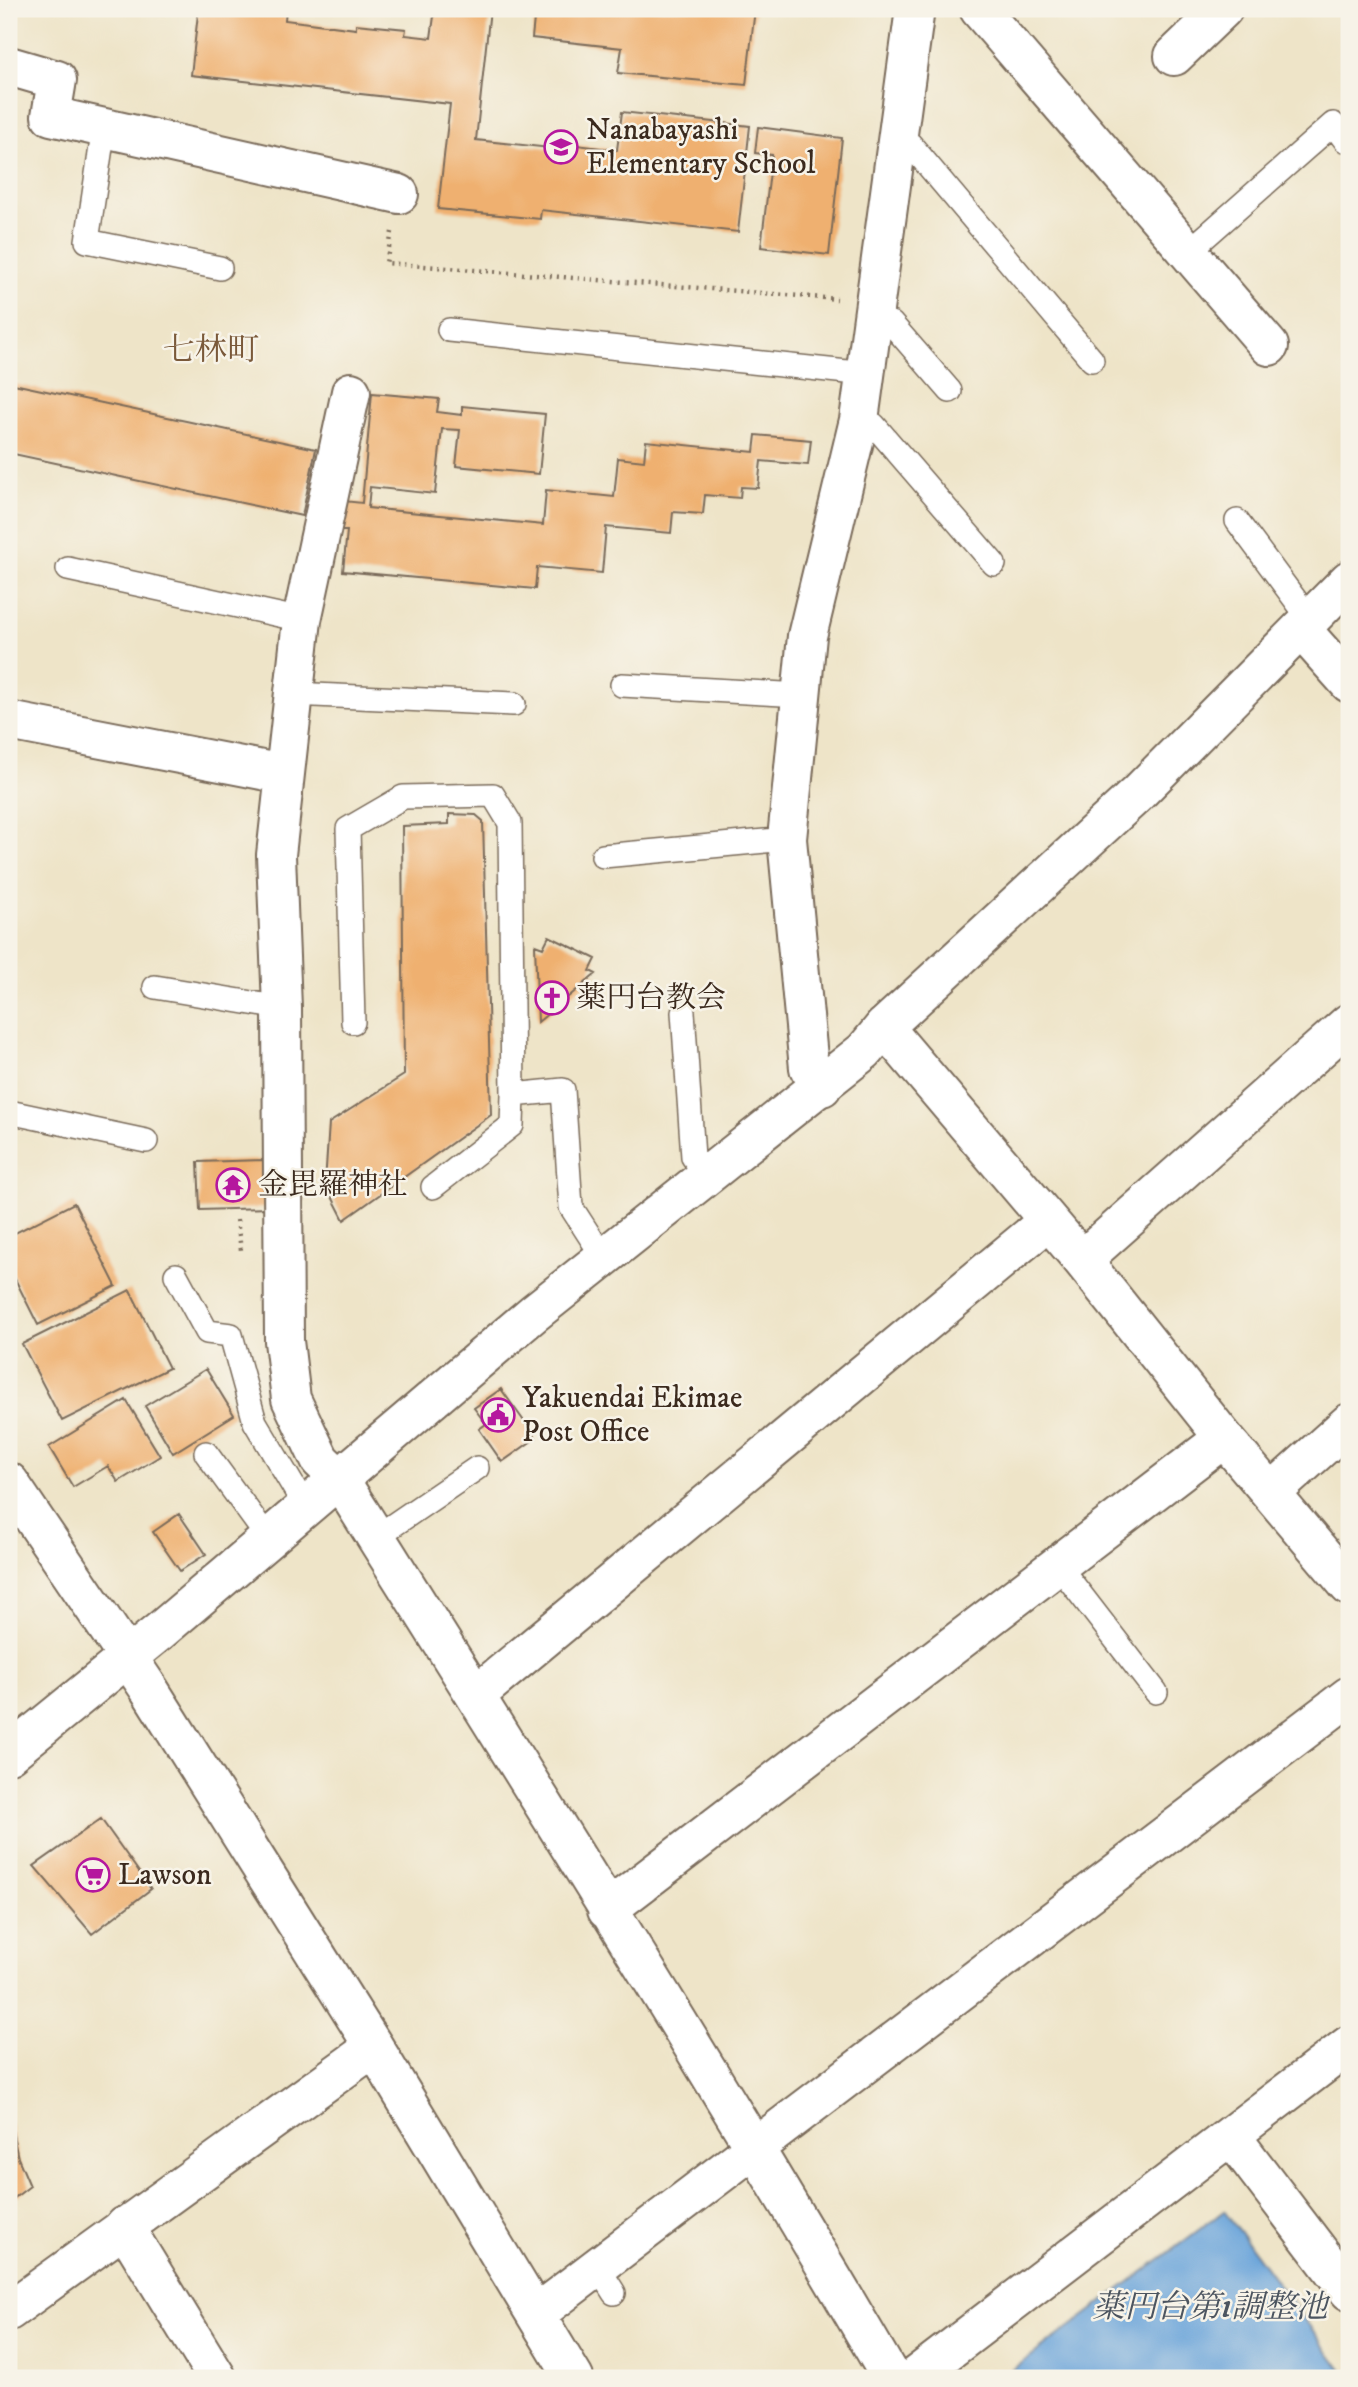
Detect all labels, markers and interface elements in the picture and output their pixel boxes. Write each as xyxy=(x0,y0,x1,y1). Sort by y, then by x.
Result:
place label: Nanabayashi Elementary School xyxy=(586,112,815,183)
school or university icon: Nanabayashi Elementary School xyxy=(542,128,580,166)
district label: 七林町 xyxy=(163,331,259,371)
church icon: 薬円台教会 xyxy=(533,979,571,1017)
place label: 薬円台教会 xyxy=(576,980,726,1017)
temple icon: 金毘羅神社 xyxy=(214,1166,252,1204)
place label: 金毘羅神社 xyxy=(258,1167,408,1204)
place label: Yakuendai Ekimae Post Office xyxy=(522,1380,742,1451)
public building icon: Yakuendai Ekimae Post Office xyxy=(479,1396,517,1434)
supermarket icon: Lawson xyxy=(74,1856,112,1894)
place label: Lawson xyxy=(118,1857,212,1894)
water label: 薬円台第1調整池 xyxy=(1092,2288,1331,2328)

